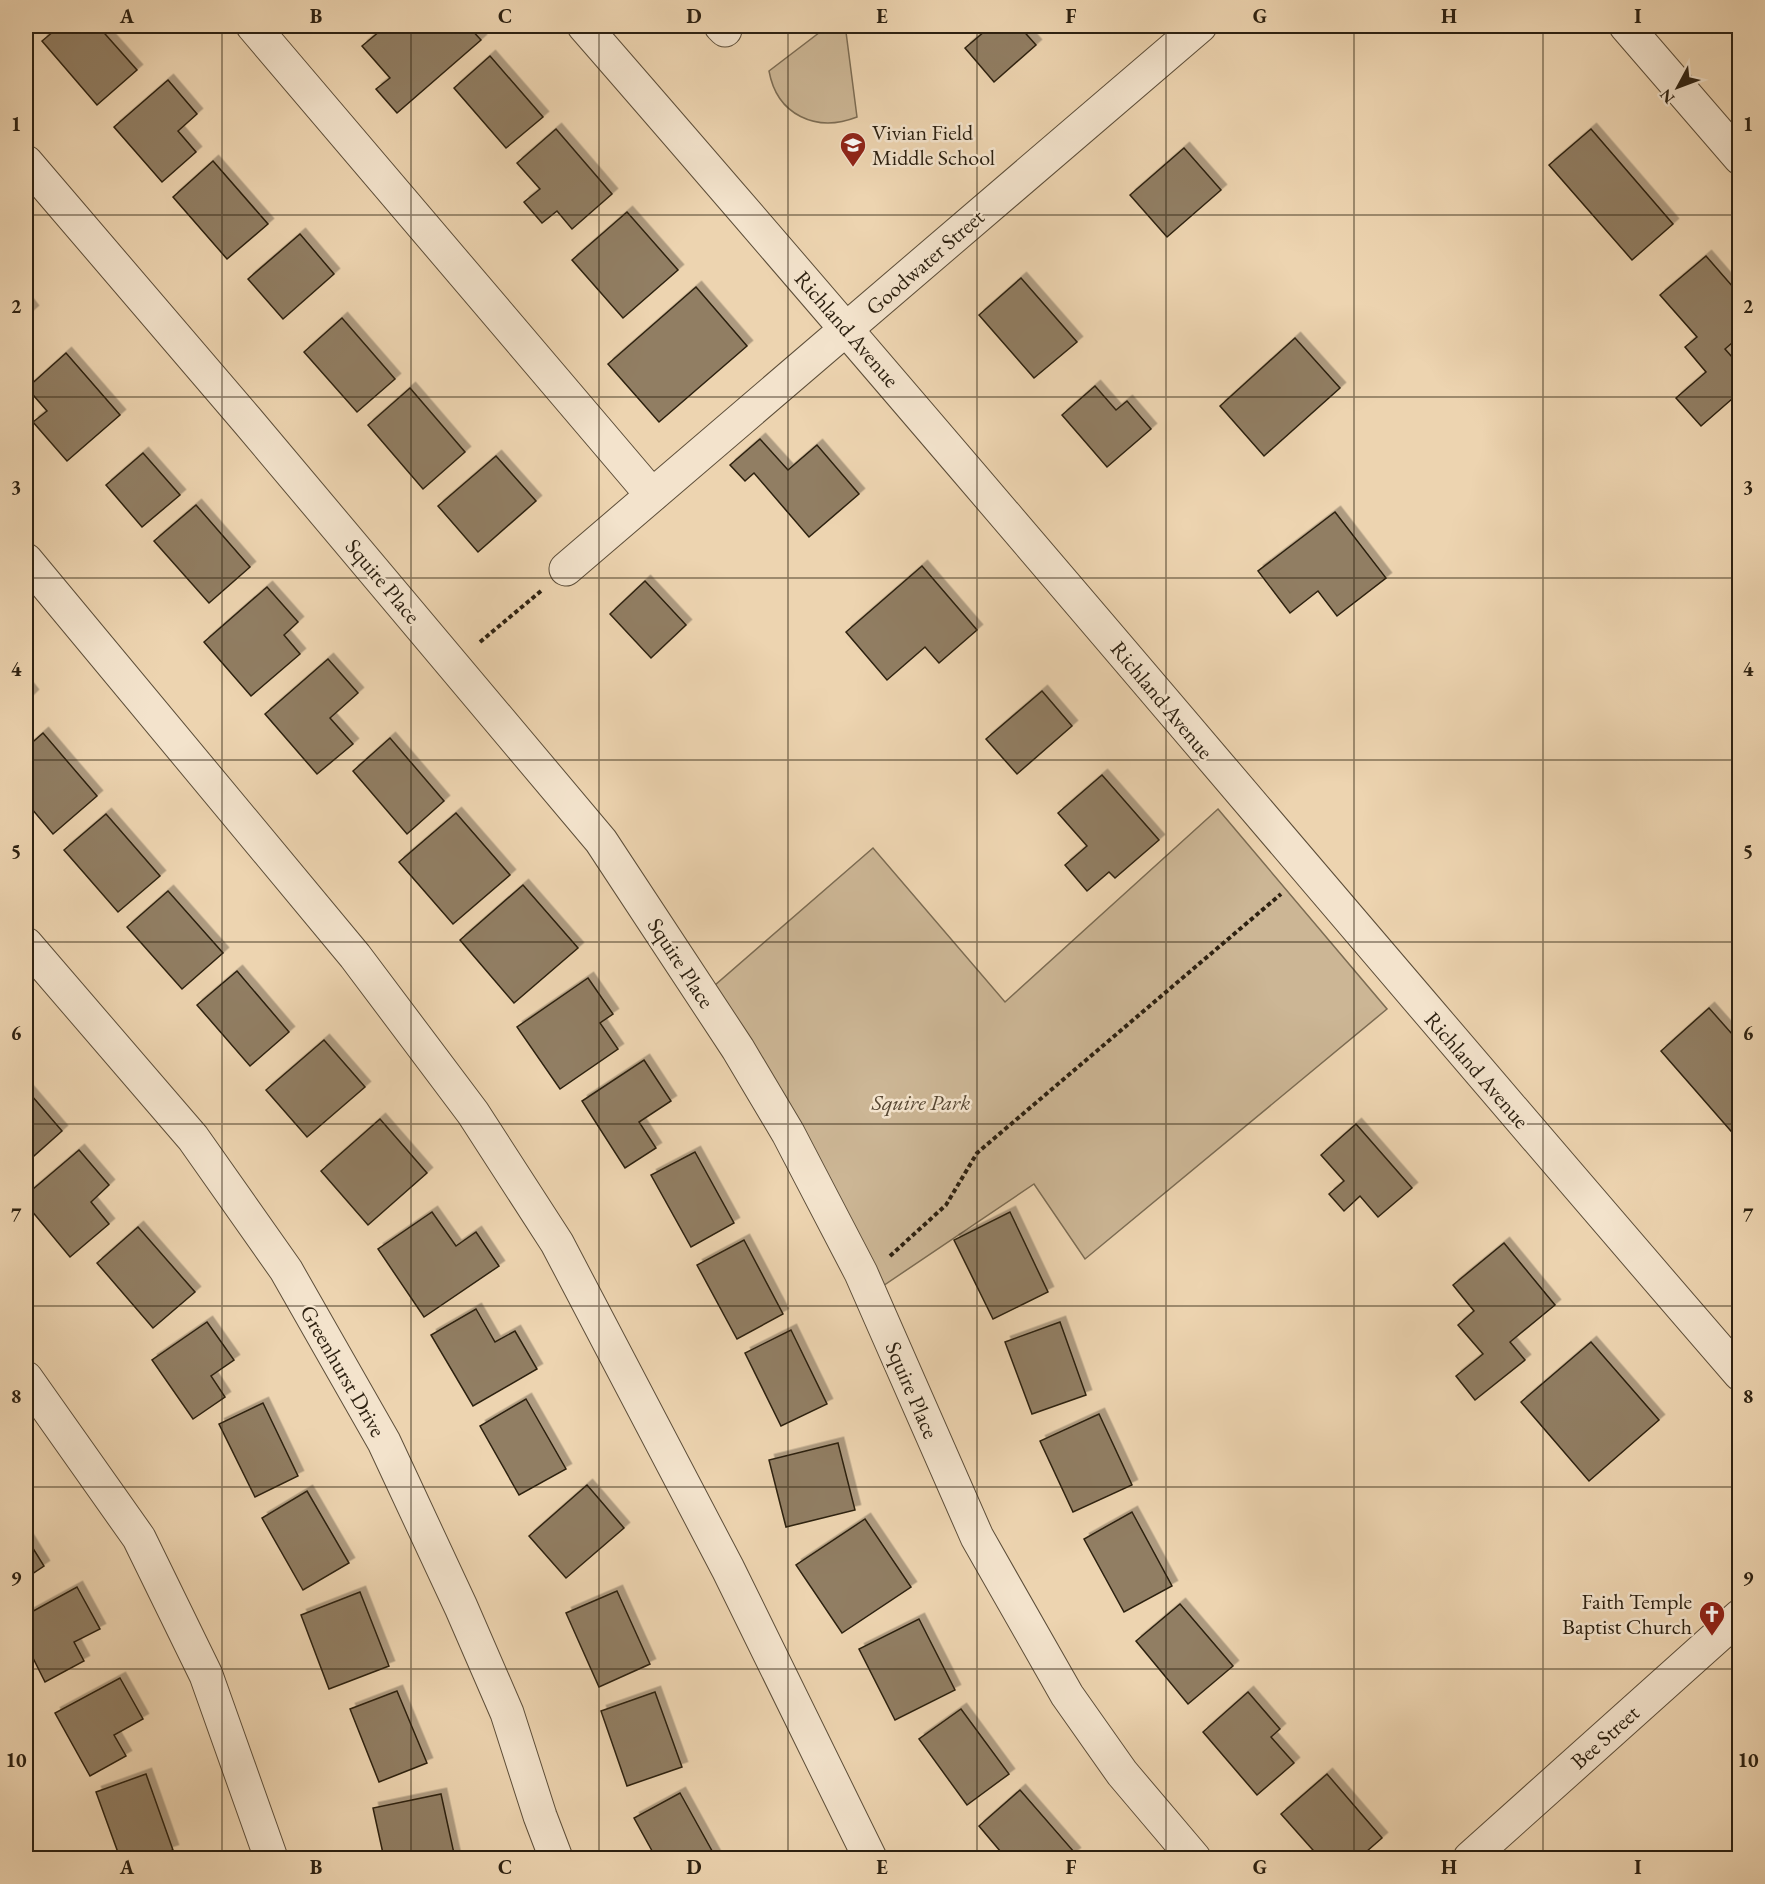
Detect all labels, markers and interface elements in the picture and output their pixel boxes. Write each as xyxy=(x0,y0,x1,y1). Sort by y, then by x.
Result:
text: A xyxy=(119,3,135,29)
text: B xyxy=(310,3,322,29)
text: C xyxy=(498,3,512,29)
text: D xyxy=(686,3,702,29)
text: E xyxy=(876,3,888,29)
text: F xyxy=(1066,3,1077,29)
text: G xyxy=(1253,3,1267,29)
text: H xyxy=(1441,3,1457,29)
text: I xyxy=(1634,3,1642,29)
north arrow xyxy=(1648,57,1708,117)
text: N xyxy=(1655,85,1679,108)
text: 1 xyxy=(11,111,21,137)
text: 1 xyxy=(1743,111,1753,137)
place label: Vivian Field Middle School xyxy=(872,118,995,172)
school or university icon: Vivian Field Middle School xyxy=(838,130,868,168)
street label: Goodwater Street xyxy=(860,202,990,322)
street label: Richland Avenue xyxy=(788,264,906,394)
text: 2 xyxy=(11,293,22,319)
text: 2 xyxy=(1743,293,1754,319)
text: 3 xyxy=(11,474,21,500)
text: 3 xyxy=(1743,474,1753,500)
street label: Squire Place xyxy=(339,532,427,630)
street label: Richland Avenue xyxy=(1104,635,1220,765)
text: 4 xyxy=(11,656,22,682)
text: 4 xyxy=(1743,656,1754,682)
text: 5 xyxy=(11,838,21,864)
text: 5 xyxy=(1743,838,1753,864)
street label: Squire Place xyxy=(641,912,721,1014)
street label: Richland Avenue xyxy=(1418,1005,1536,1135)
text: 6 xyxy=(11,1020,22,1046)
text: 6 xyxy=(1743,1020,1754,1046)
park label: Squire Park xyxy=(871,1088,970,1117)
text: 7 xyxy=(11,1202,22,1228)
text: 7 xyxy=(1743,1202,1754,1228)
street label: Greenhurst Drive xyxy=(294,1300,393,1443)
street label: Squire Place xyxy=(879,1337,946,1443)
text: 8 xyxy=(11,1383,21,1409)
text: 8 xyxy=(1743,1383,1753,1409)
text: 9 xyxy=(11,1565,22,1591)
text: 9 xyxy=(1743,1565,1754,1591)
place label: Faith Temple Baptist Church xyxy=(1562,1587,1692,1641)
church icon: Faith Temple Baptist Church xyxy=(1697,1599,1727,1637)
street label: Bee Street xyxy=(1565,1699,1645,1775)
text: 10 xyxy=(5,1747,27,1773)
text: 10 xyxy=(1737,1747,1759,1773)
text: A xyxy=(119,1854,135,1880)
text: B xyxy=(310,1854,322,1880)
text: C xyxy=(498,1854,512,1880)
text: D xyxy=(686,1854,702,1880)
text: E xyxy=(876,1854,888,1880)
text: F xyxy=(1066,1854,1077,1880)
text: G xyxy=(1253,1854,1267,1880)
text: H xyxy=(1441,1854,1457,1880)
text: I xyxy=(1634,1854,1642,1880)

